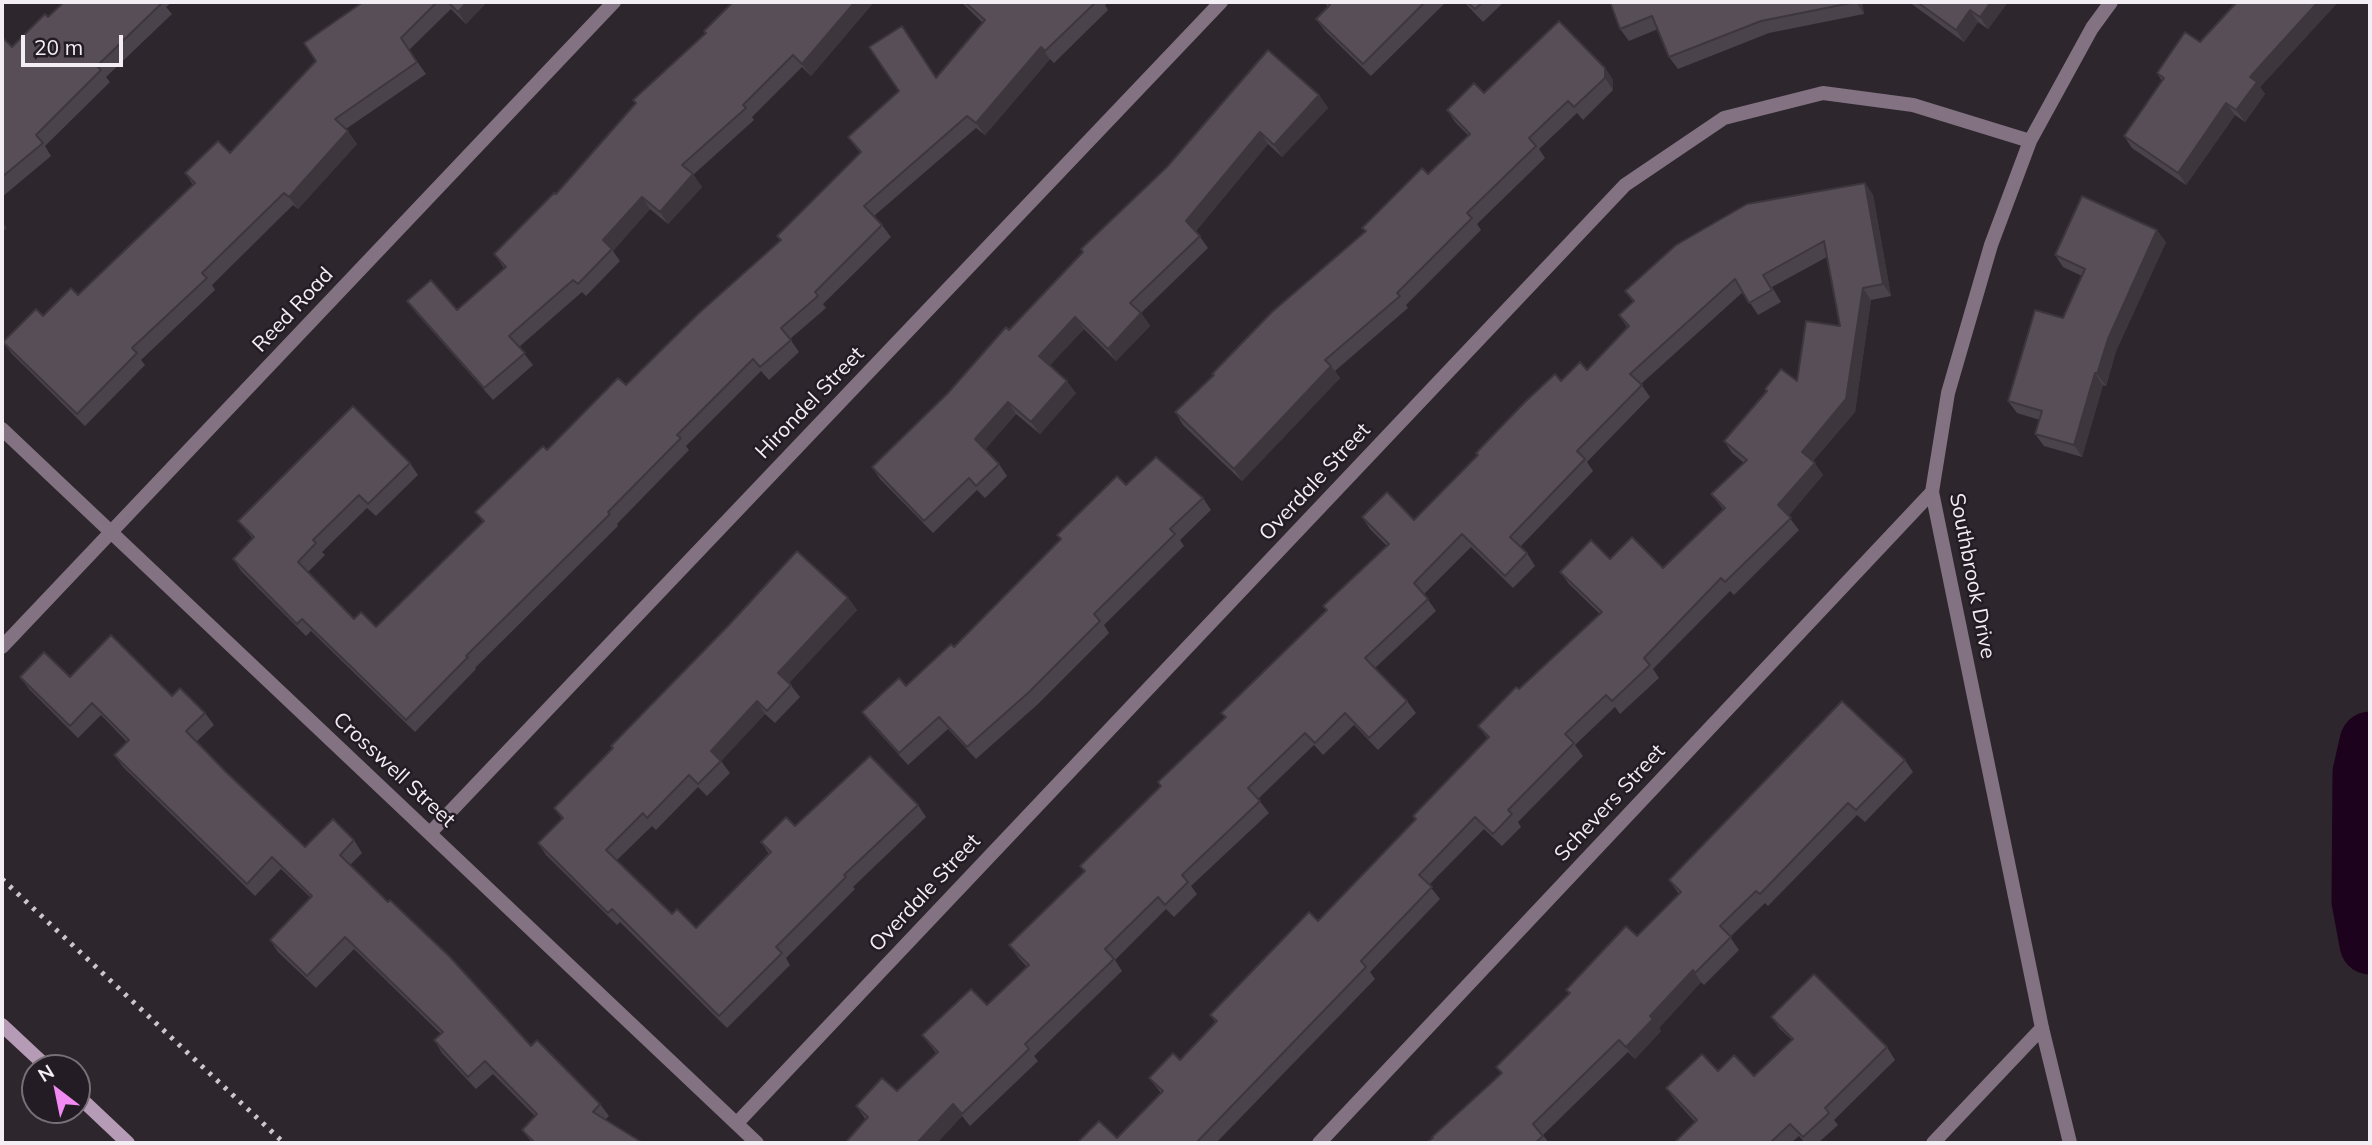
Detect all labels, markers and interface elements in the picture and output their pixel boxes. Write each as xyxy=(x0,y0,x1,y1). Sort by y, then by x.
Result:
scale bar xyxy=(24,21,126,65)
text: 20 m xyxy=(34,34,83,60)
street label: Reed Road xyxy=(247,262,339,358)
street label: Hirondel Street xyxy=(750,342,870,464)
street label: Overdale Street xyxy=(1254,418,1376,546)
street label: Southbrook Drive xyxy=(1944,491,2000,661)
street label: Crosswell Street xyxy=(328,707,460,833)
street label: Schevers Street xyxy=(1549,739,1671,867)
street label: Overdale Street xyxy=(864,829,986,957)
north arrow xyxy=(21,1054,91,1124)
text: N xyxy=(33,1059,58,1087)

